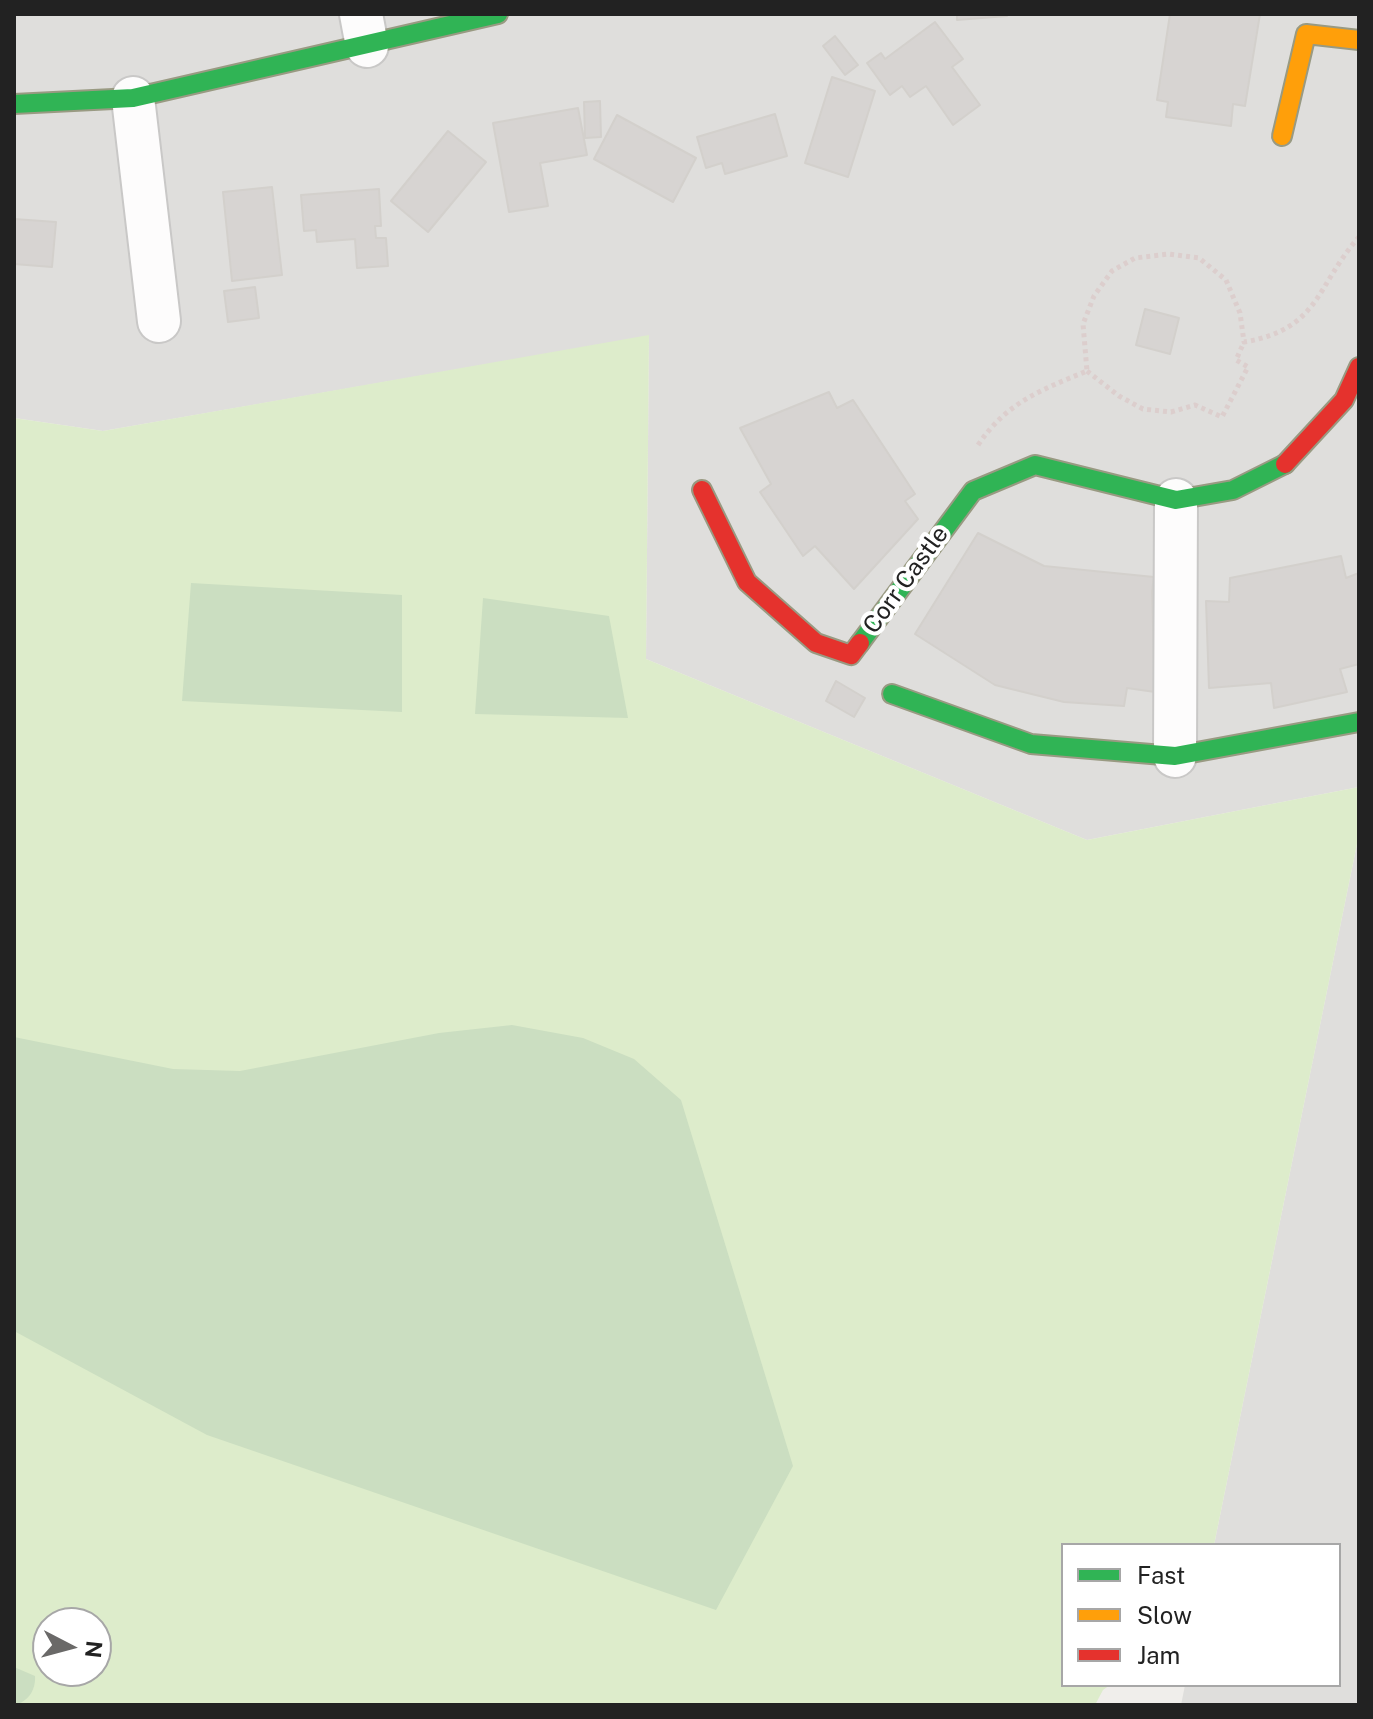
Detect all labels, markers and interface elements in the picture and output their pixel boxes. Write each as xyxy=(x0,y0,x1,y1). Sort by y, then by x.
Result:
street label: Corr Castle xyxy=(857,521,955,639)
legend xyxy=(1061,1543,1341,1687)
text: Fast xyxy=(1137,1561,1185,1589)
text: Slow xyxy=(1137,1601,1192,1629)
north arrow xyxy=(32,1607,112,1687)
text: N xyxy=(80,1639,108,1659)
text: Jam xyxy=(1137,1641,1180,1669)

